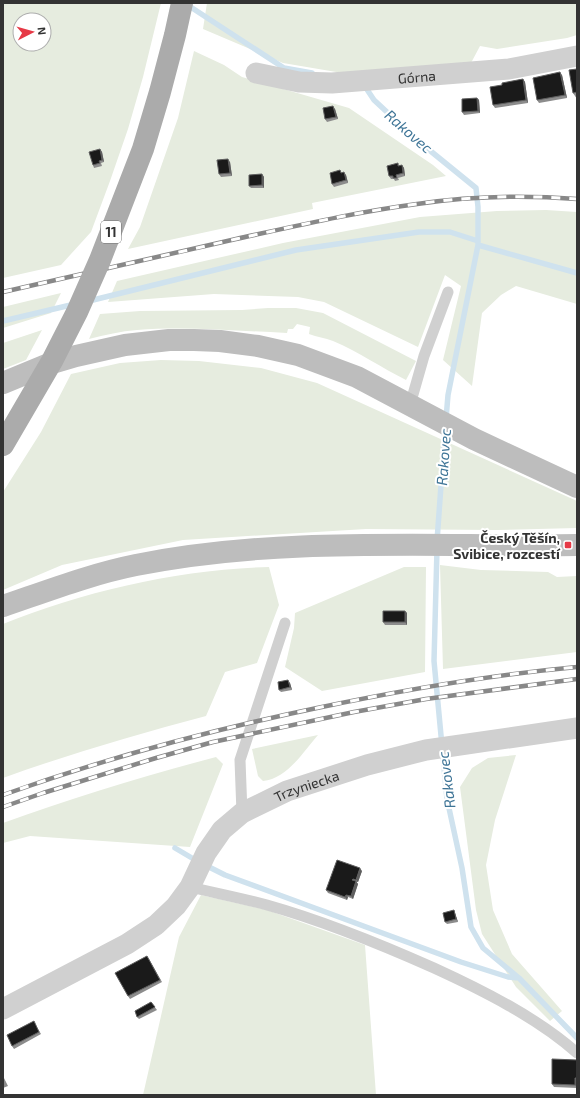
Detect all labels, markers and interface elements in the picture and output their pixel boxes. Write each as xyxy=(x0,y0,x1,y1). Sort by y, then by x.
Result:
north arrow xyxy=(12,12,52,52)
text: N xyxy=(36,26,49,36)
street label: Górna xyxy=(397,66,437,86)
water label: Rakovec xyxy=(382,105,436,157)
road number: 11 xyxy=(101,221,121,243)
water label: Rakovec xyxy=(432,428,454,486)
place label: Český Těšín, Svibice, rozcestí xyxy=(453,529,561,562)
marker: Český Těšín, Svibice, rozcestí xyxy=(563,540,573,550)
water label: Rakovec xyxy=(434,751,458,809)
street label: Trzyniecka xyxy=(271,766,341,805)

